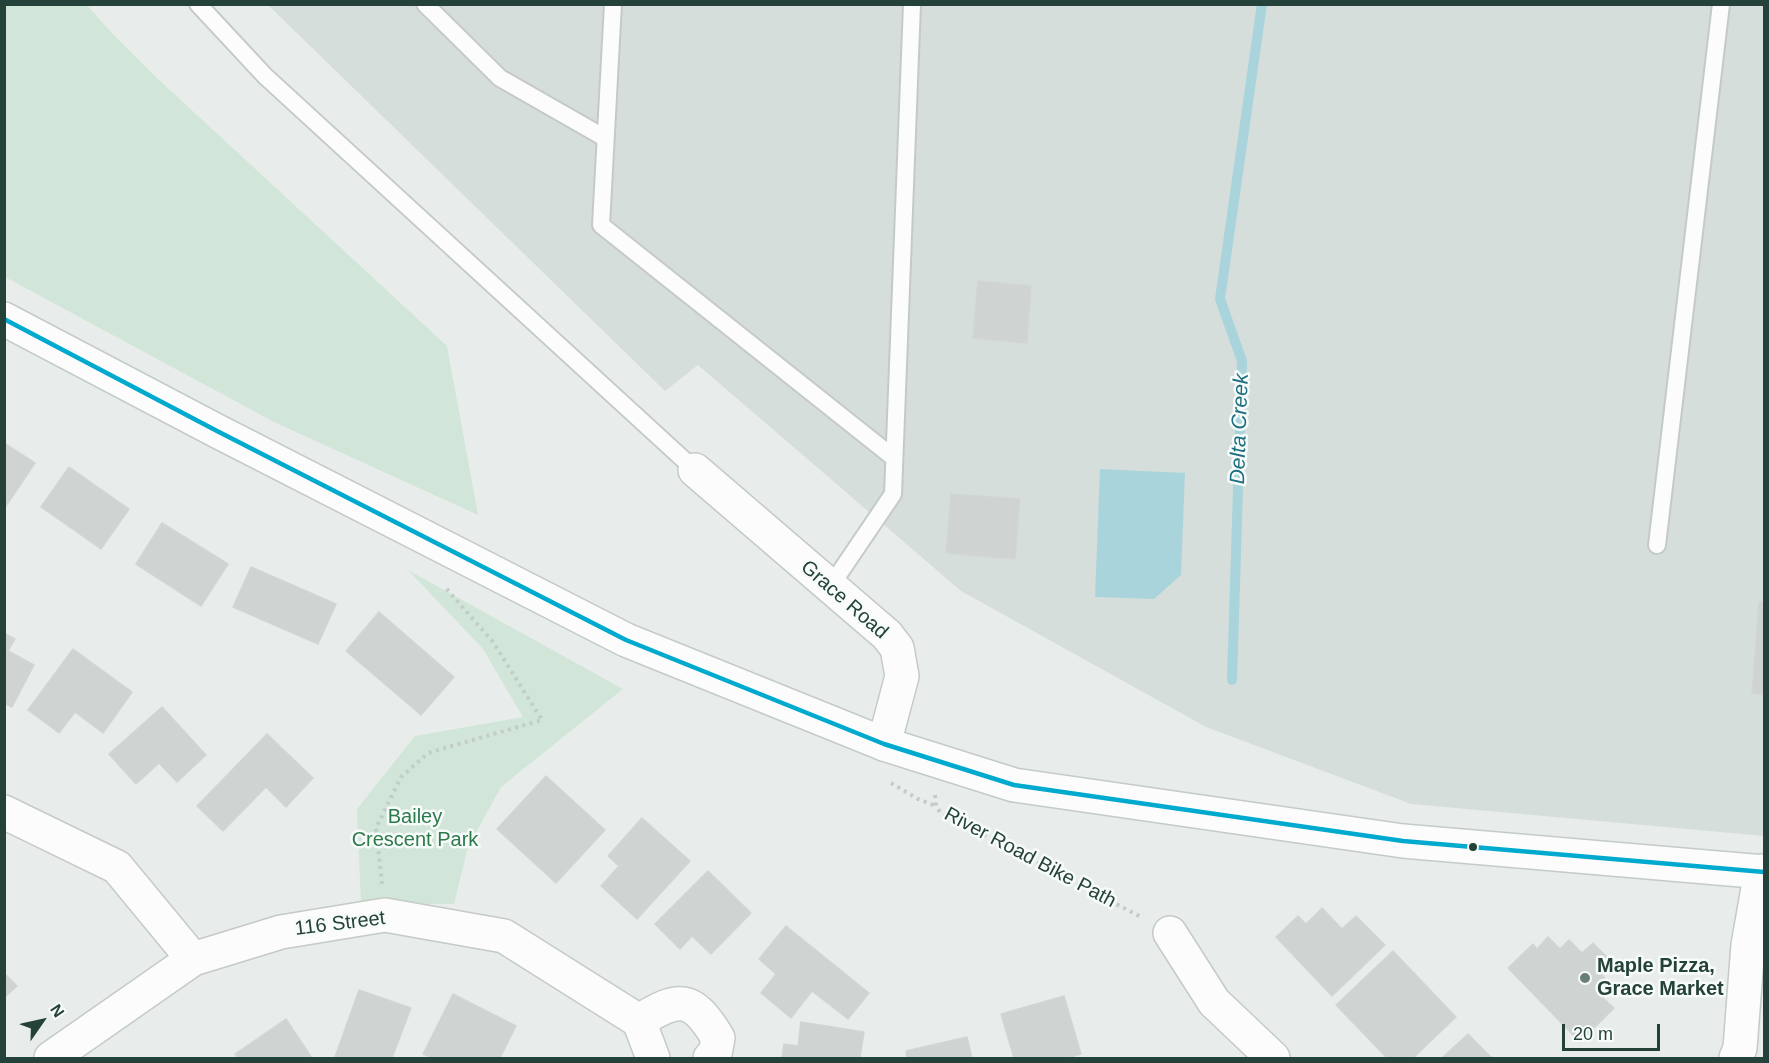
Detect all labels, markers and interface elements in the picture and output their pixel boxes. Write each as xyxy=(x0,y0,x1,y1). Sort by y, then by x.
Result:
water label: Delta Creek xyxy=(1225,373,1255,485)
street label: Grace Road xyxy=(795,556,893,644)
street label: River Road Bike Path xyxy=(940,803,1120,913)
park label: Bailey Crescent Park xyxy=(352,805,478,852)
unlabelled marker xyxy=(1467,841,1479,853)
street label: 116 Street xyxy=(293,907,387,941)
place label: Maple Pizza, Grace Market xyxy=(1597,954,1724,1001)
marker: Maple Pizza, Grace Market xyxy=(1578,971,1592,985)
north arrow xyxy=(12,991,72,1051)
text: N xyxy=(47,1001,68,1020)
scale bar xyxy=(1565,1012,1662,1050)
text: 20 m xyxy=(1573,1024,1613,1044)

